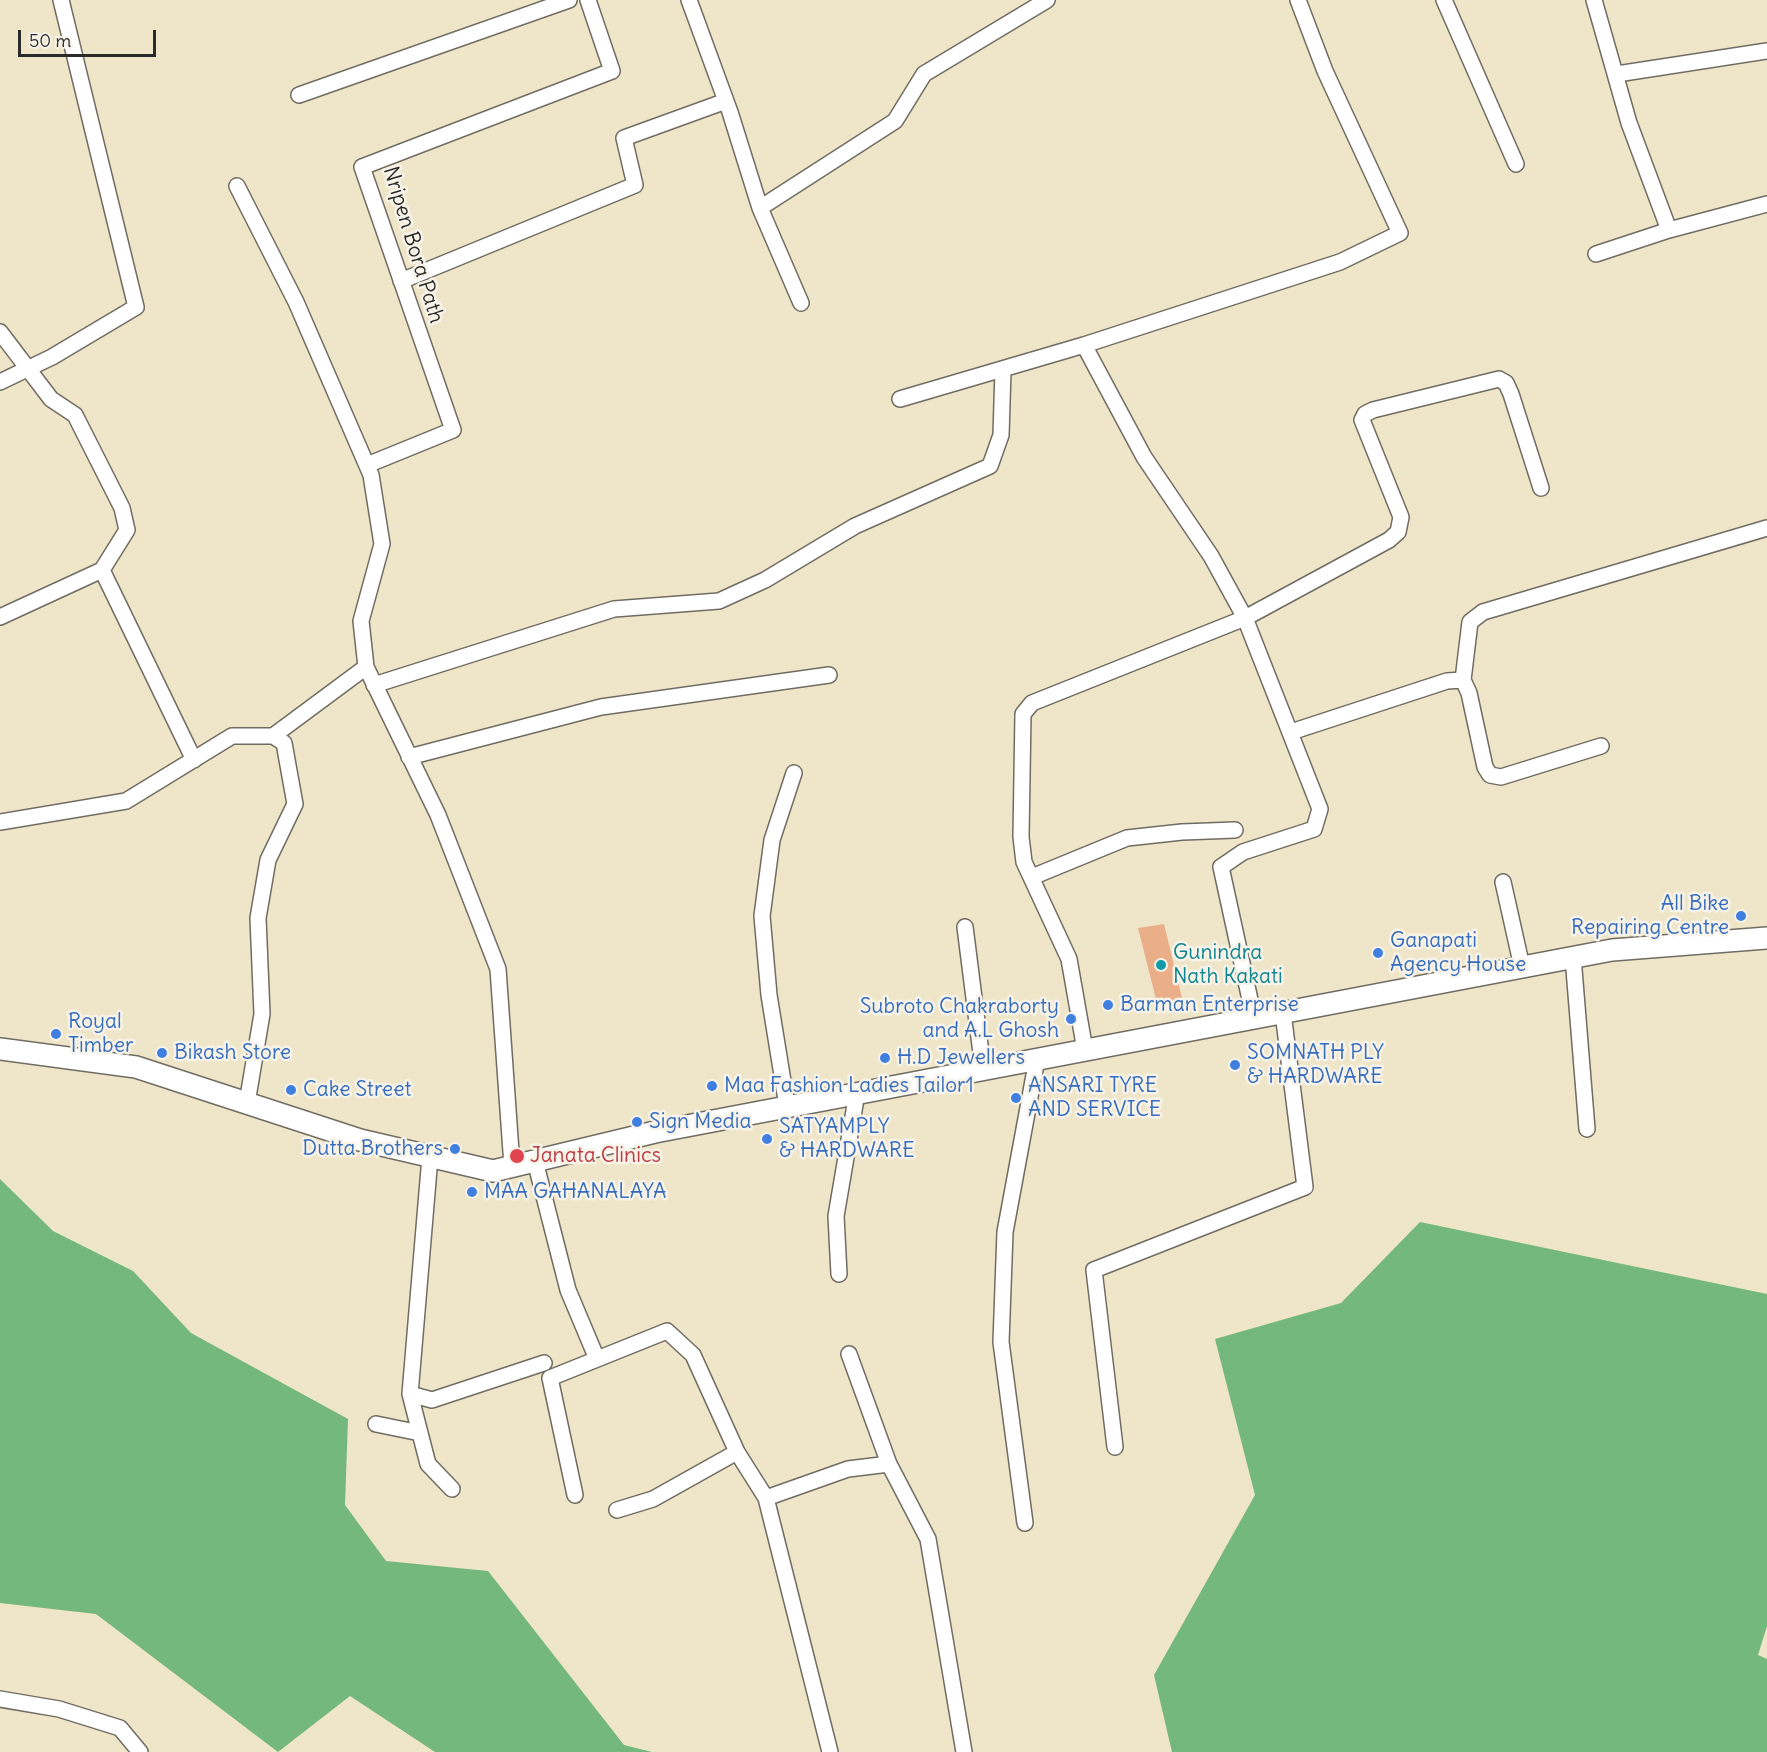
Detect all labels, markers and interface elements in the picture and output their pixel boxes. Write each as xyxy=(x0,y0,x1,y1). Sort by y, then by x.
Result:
scale bar xyxy=(21,18,159,56)
text: 50 m xyxy=(29,29,71,52)
street label: Nripen Bora Path xyxy=(377,164,449,326)
place label: All Bike Repairing Centre xyxy=(1571,891,1729,941)
marker: All Bike Repairing Centre xyxy=(1734,909,1748,923)
place label: Ganapati Agency House xyxy=(1390,928,1526,978)
place label: Gunindra Nath Kakati xyxy=(1173,940,1283,990)
marker: Ganapati Agency House xyxy=(1371,946,1385,960)
marker: Gunindra Nath Kakati xyxy=(1154,958,1168,972)
place label: Barman Enterprise xyxy=(1120,992,1299,1018)
place label: Subroto Chakraborty and A.L Ghosh xyxy=(860,994,1059,1044)
marker: Barman Enterprise xyxy=(1101,998,1115,1012)
place label: Royal Timber xyxy=(68,1009,134,1059)
marker: Subroto Chakraborty and A.L Ghosh xyxy=(1064,1012,1078,1026)
marker: Royal Timber xyxy=(49,1027,63,1041)
place label: Bikash Store xyxy=(174,1040,291,1066)
place label: SOMNATH PLY & HARDWARE xyxy=(1247,1040,1384,1090)
place label: H.D Jewellers xyxy=(897,1045,1025,1071)
marker: Bikash Store xyxy=(155,1046,169,1060)
marker: H.D Jewellers xyxy=(878,1051,892,1065)
marker: SOMNATH PLY & HARDWARE xyxy=(1228,1058,1242,1072)
place label: Maa Fashion Ladies Tailor1 xyxy=(724,1073,974,1099)
place label: ANSARI TYRE AND SERVICE xyxy=(1028,1073,1161,1123)
place label: Cake Street xyxy=(303,1077,412,1103)
marker: Maa Fashion Ladies Tailor1 xyxy=(705,1079,719,1093)
marker: Cake Street xyxy=(284,1083,298,1097)
marker: ANSARI TYRE AND SERVICE xyxy=(1009,1091,1023,1105)
place label: Sign Media xyxy=(649,1109,752,1135)
place label: SATYAMPLY & HARDWARE xyxy=(779,1114,914,1164)
marker: Sign Media xyxy=(630,1115,644,1129)
marker: SATYAMPLY & HARDWARE xyxy=(760,1132,774,1146)
place label: Dutta Brothers xyxy=(302,1136,443,1162)
marker: Dutta Brothers xyxy=(448,1142,462,1156)
place label: Janata Clinics xyxy=(530,1143,661,1169)
marker: Janata Clinics xyxy=(508,1147,526,1165)
place label: MAA GAHANALAYA xyxy=(484,1179,667,1205)
marker: MAA GAHANALAYA xyxy=(465,1185,479,1199)

